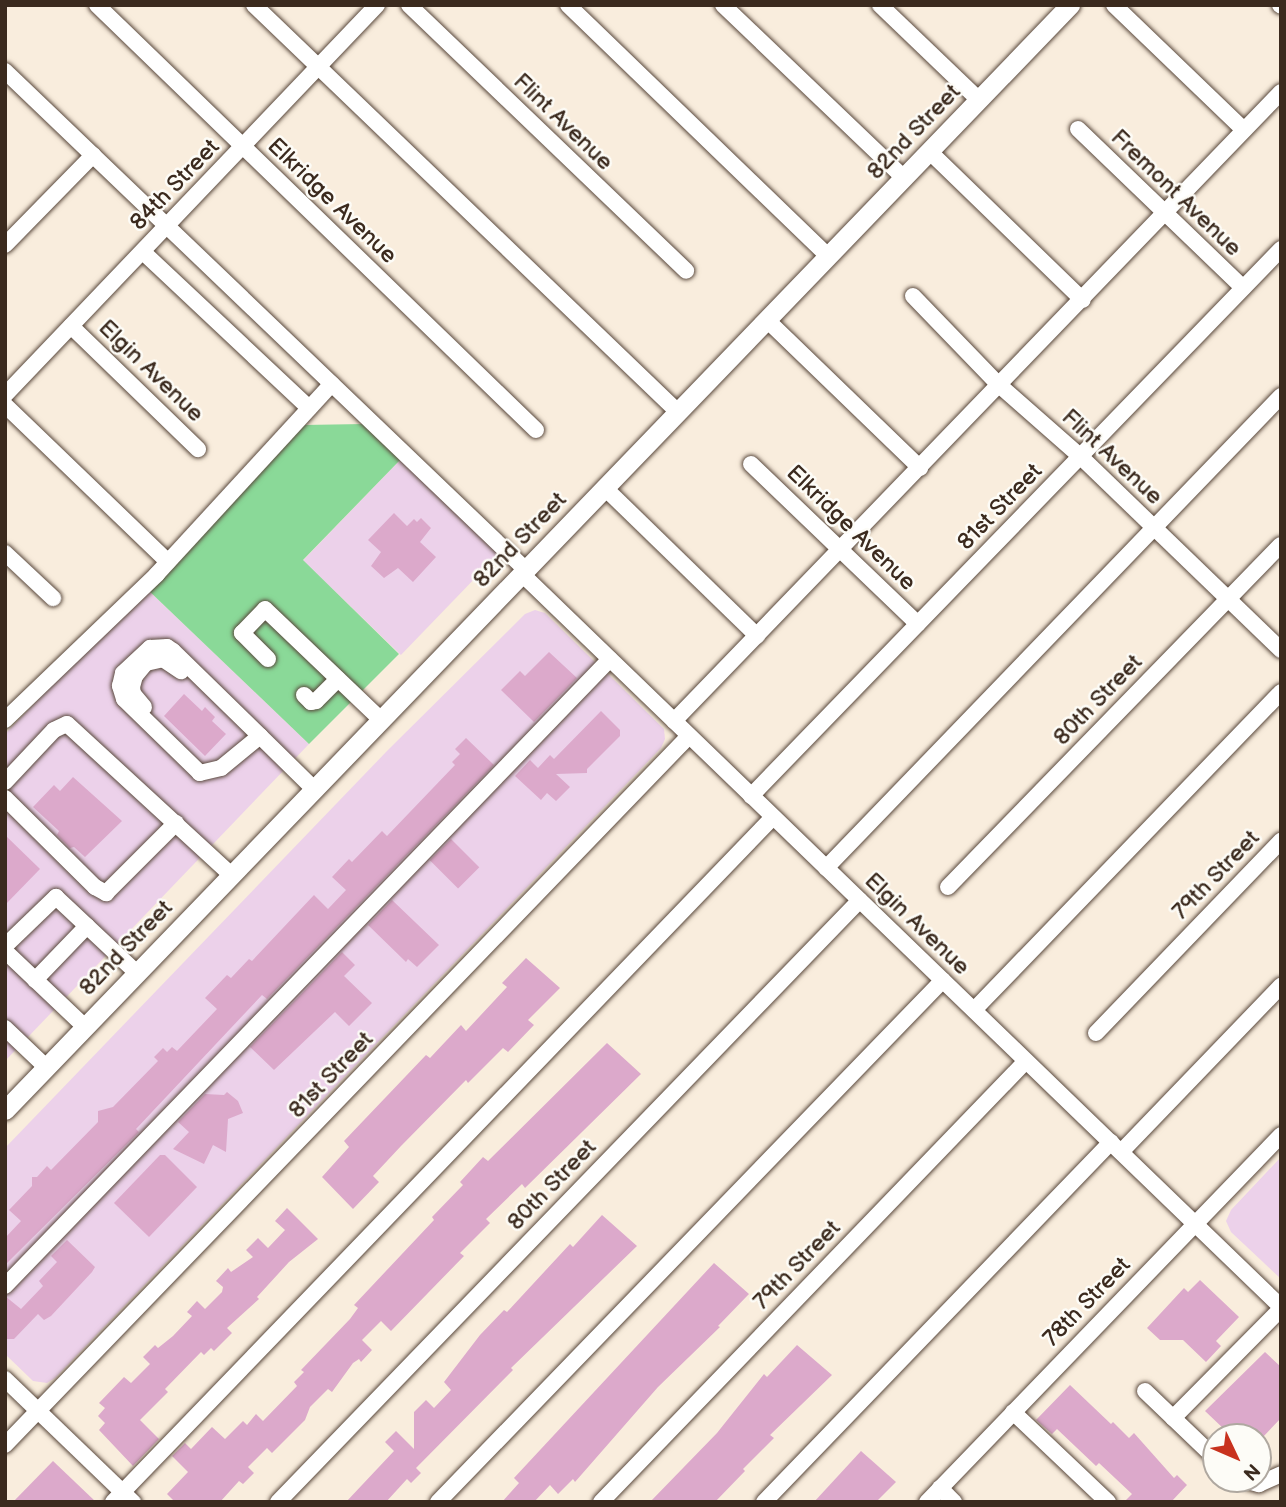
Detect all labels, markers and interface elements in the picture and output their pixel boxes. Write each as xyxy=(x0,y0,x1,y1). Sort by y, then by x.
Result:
street label: Flint Avenue xyxy=(508,68,618,176)
street label: 82nd Street xyxy=(862,78,966,186)
street label: Fremont Avenue xyxy=(1105,124,1247,262)
street label: Elkridge Avenue xyxy=(262,132,402,270)
street label: 84th Street xyxy=(125,133,225,237)
street label: Elgin Avenue xyxy=(93,314,209,428)
street label: Flint Avenue xyxy=(1056,403,1168,511)
street label: 81st Street xyxy=(952,458,1048,556)
street label: Elkridge Avenue xyxy=(781,459,921,597)
street label: 82nd Street xyxy=(468,486,572,594)
street label: 80th Street xyxy=(1048,649,1148,751)
street label: 79th Street xyxy=(1167,825,1265,925)
street label: Elgin Avenue xyxy=(859,867,975,981)
street label: 82nd Street xyxy=(74,894,178,1002)
street label: 81st Street xyxy=(283,1026,379,1124)
street label: 80th Street xyxy=(502,1134,602,1236)
street label: 79th Street xyxy=(748,1215,846,1315)
street label: 78th Street xyxy=(1038,1251,1136,1353)
north arrow xyxy=(1202,1423,1272,1493)
text: N xyxy=(1238,1458,1264,1485)

